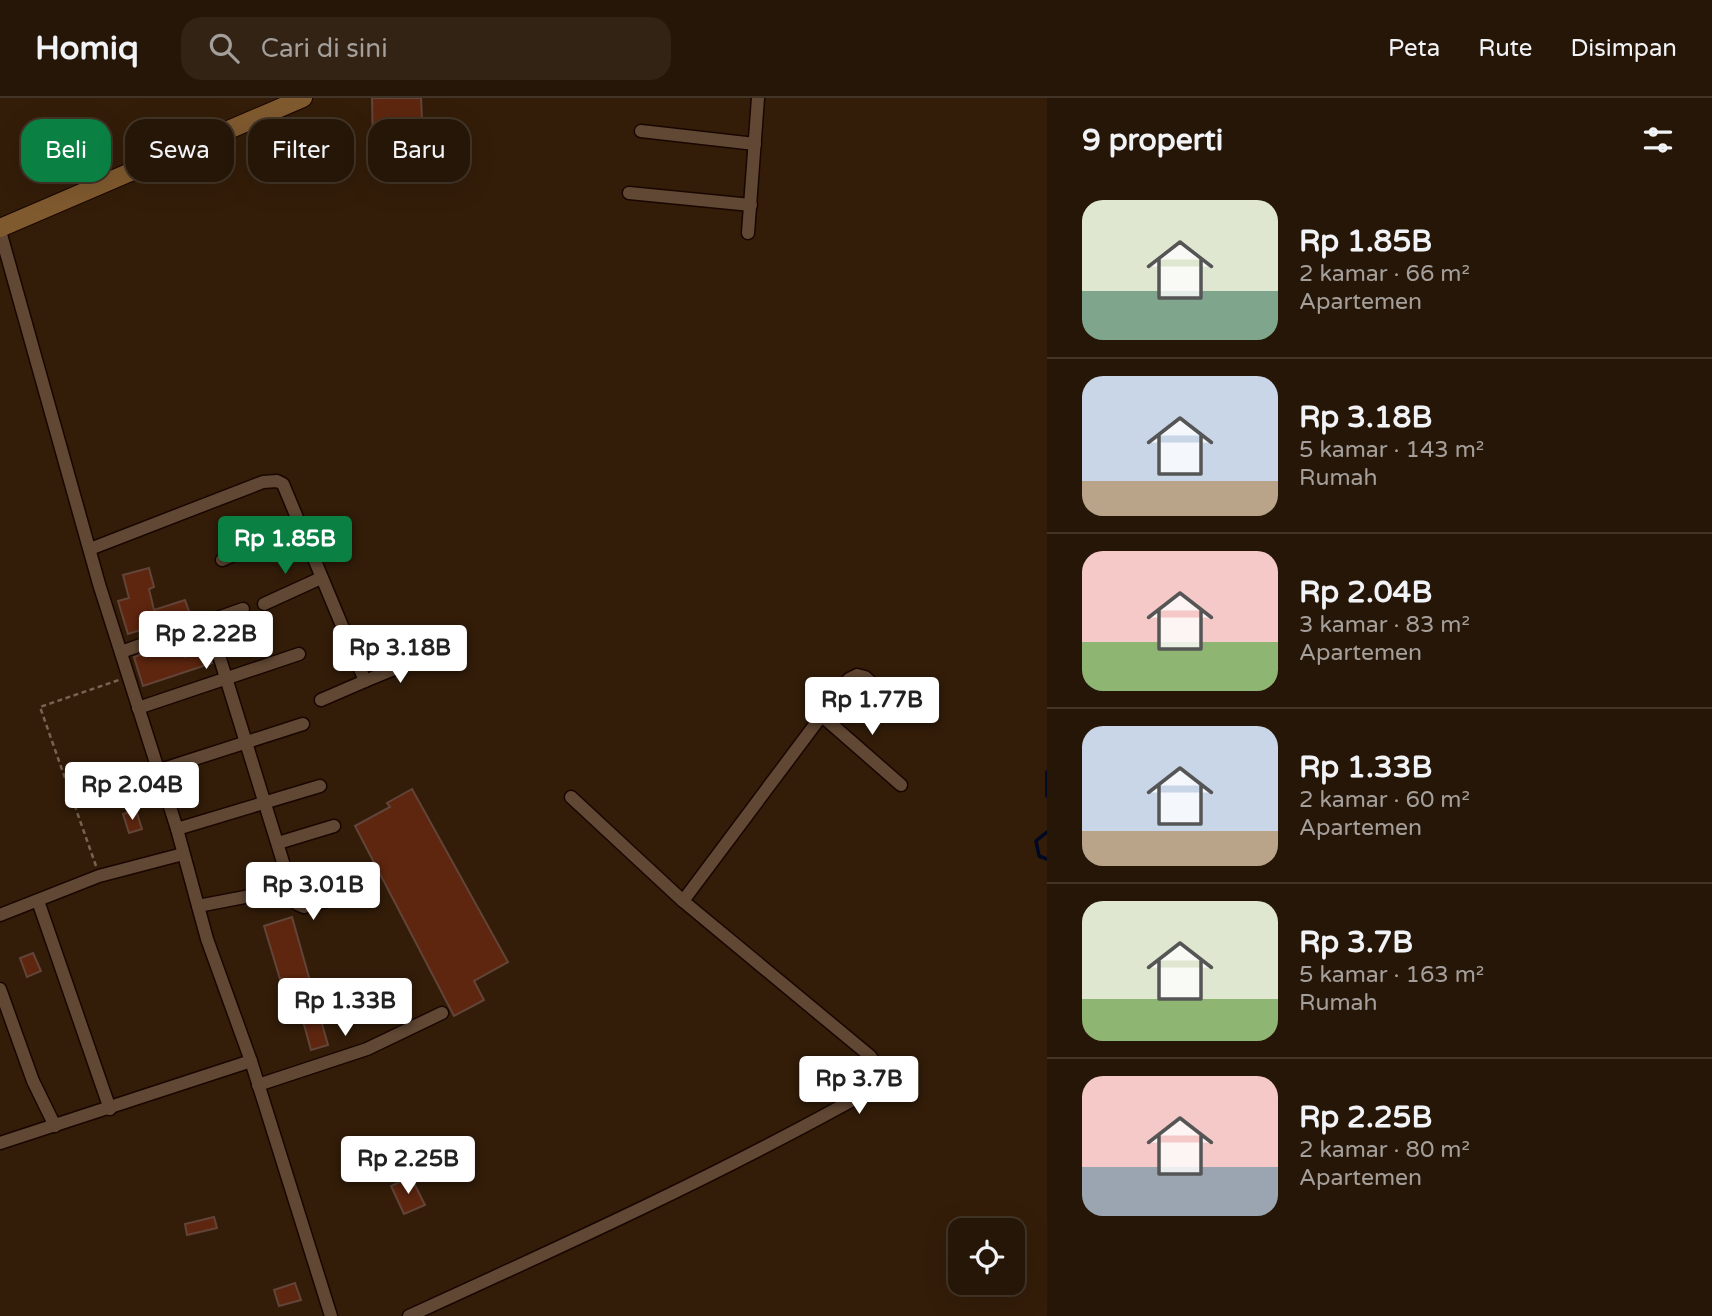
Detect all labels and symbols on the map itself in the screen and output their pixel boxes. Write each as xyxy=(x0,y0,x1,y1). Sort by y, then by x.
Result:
pin: Rp 1.85B xyxy=(213,517,357,576)
pin: Rp 2.22B xyxy=(134,612,278,671)
pin: Rp 3.18B xyxy=(328,626,472,685)
pin: Rp 1.77B xyxy=(800,678,944,737)
pin: Rp 2.04B xyxy=(60,762,204,822)
pin: Rp 3.01B xyxy=(241,862,385,922)
pin: Rp 1.33B xyxy=(273,978,417,1038)
pin: Rp 3.7B xyxy=(794,1056,924,1116)
pin: Rp 2.25B xyxy=(336,1136,480,1196)

